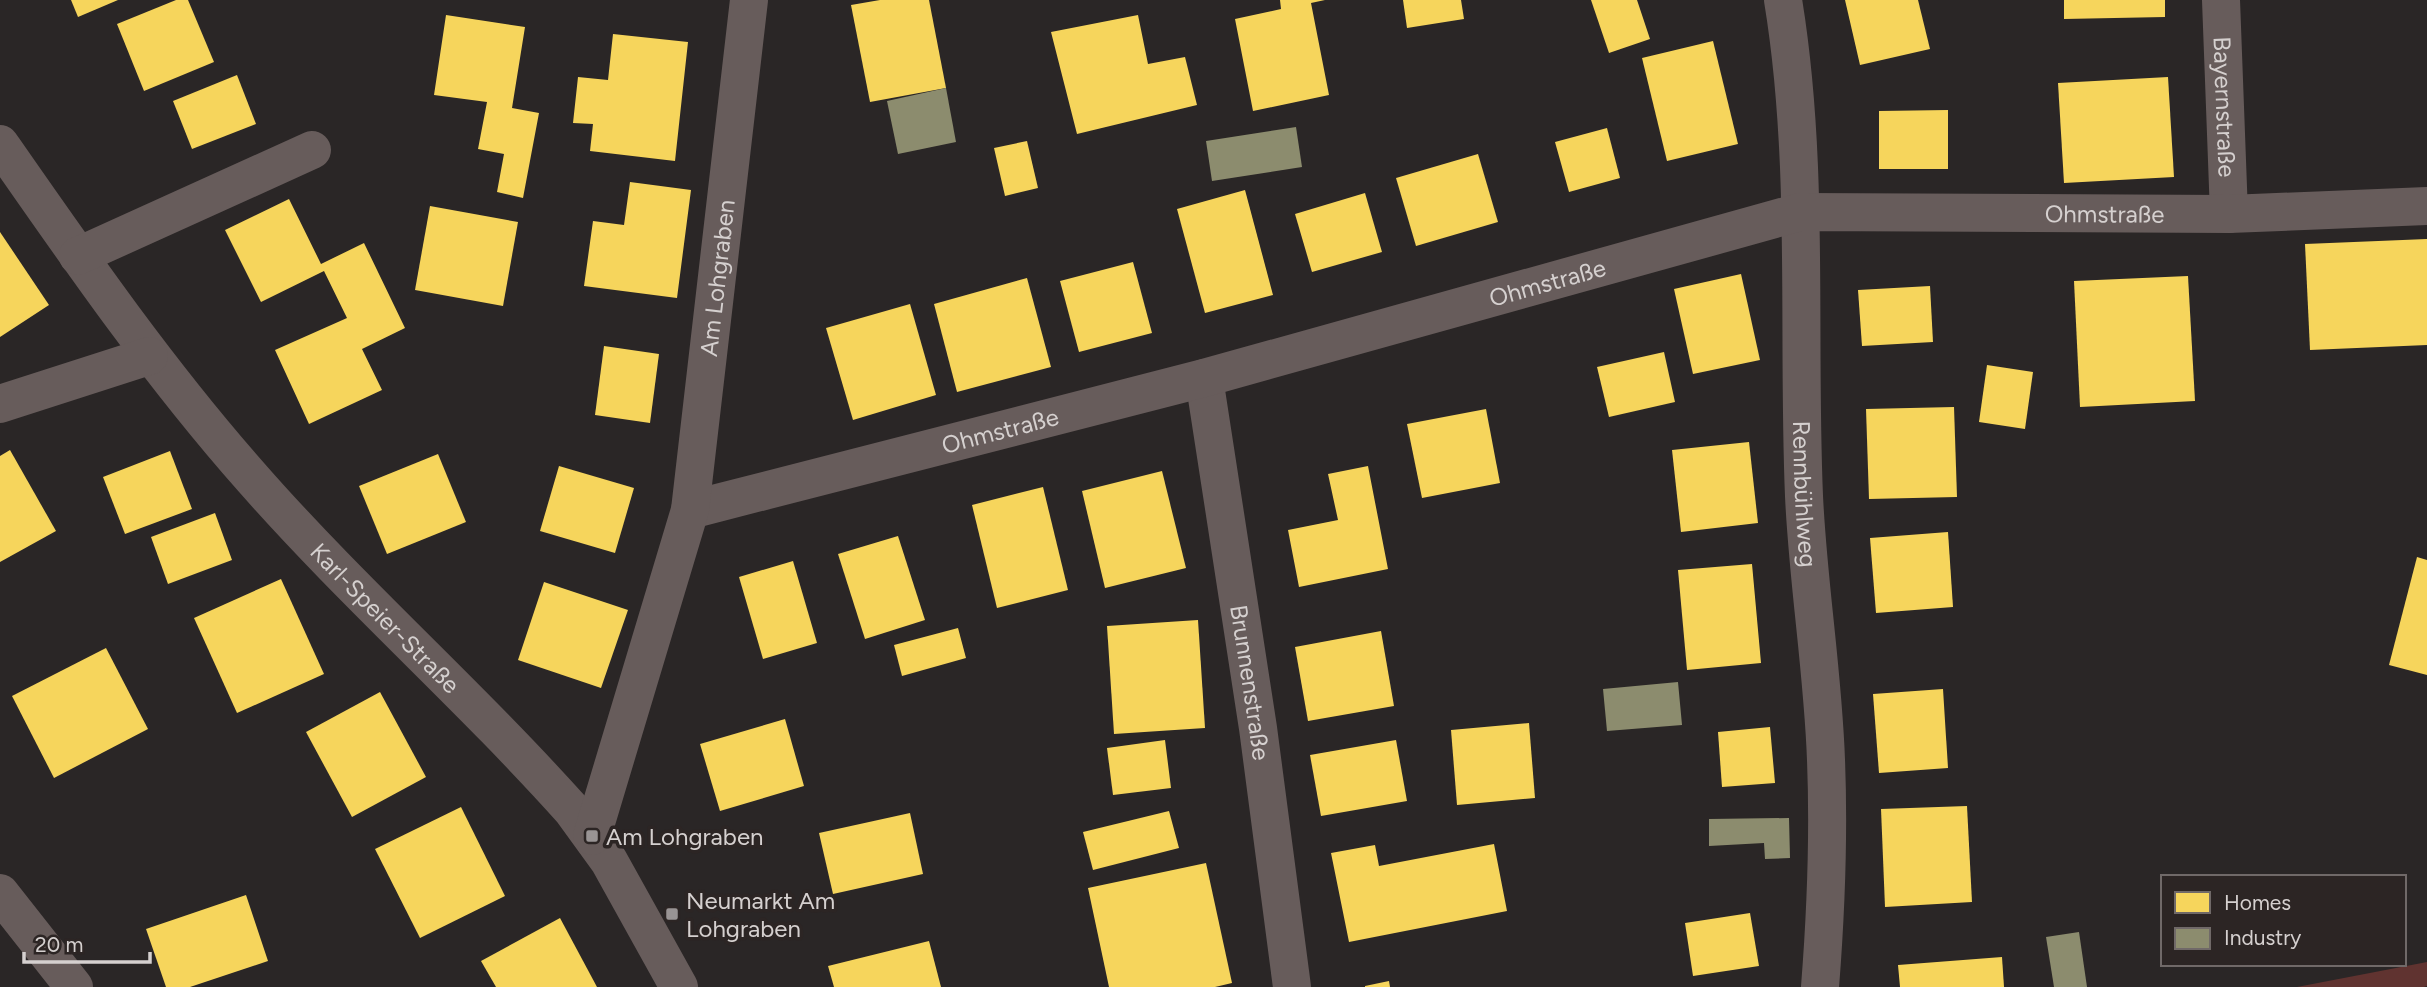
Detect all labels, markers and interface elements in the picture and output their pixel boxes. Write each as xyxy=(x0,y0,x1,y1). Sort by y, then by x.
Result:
street label: Bayernstraße xyxy=(2208,36,2242,178)
street label: Am Lohgraben xyxy=(693,198,740,358)
street label: Ohmstraße xyxy=(2045,199,2165,228)
street label: Ohmstraße xyxy=(1486,252,1609,312)
street label: Ohmstraße xyxy=(938,401,1062,459)
street label: Rennbühlweg xyxy=(1787,420,1824,569)
street label: Karl-Speier-Straße xyxy=(305,537,466,699)
street label: Brunnenstraße xyxy=(1225,603,1277,762)
place label: Am Lohgraben xyxy=(606,822,763,851)
marker: Am Lohgraben xyxy=(584,828,600,844)
legend xyxy=(2161,875,2406,966)
place label: Neumarkt Am Lohgraben xyxy=(686,886,835,943)
text: Homes xyxy=(2224,890,2291,915)
marker: Neumarkt Am Lohgraben xyxy=(664,906,680,922)
scale bar xyxy=(24,920,150,964)
text: Industry xyxy=(2224,925,2301,950)
text: 20 m xyxy=(35,932,83,957)

